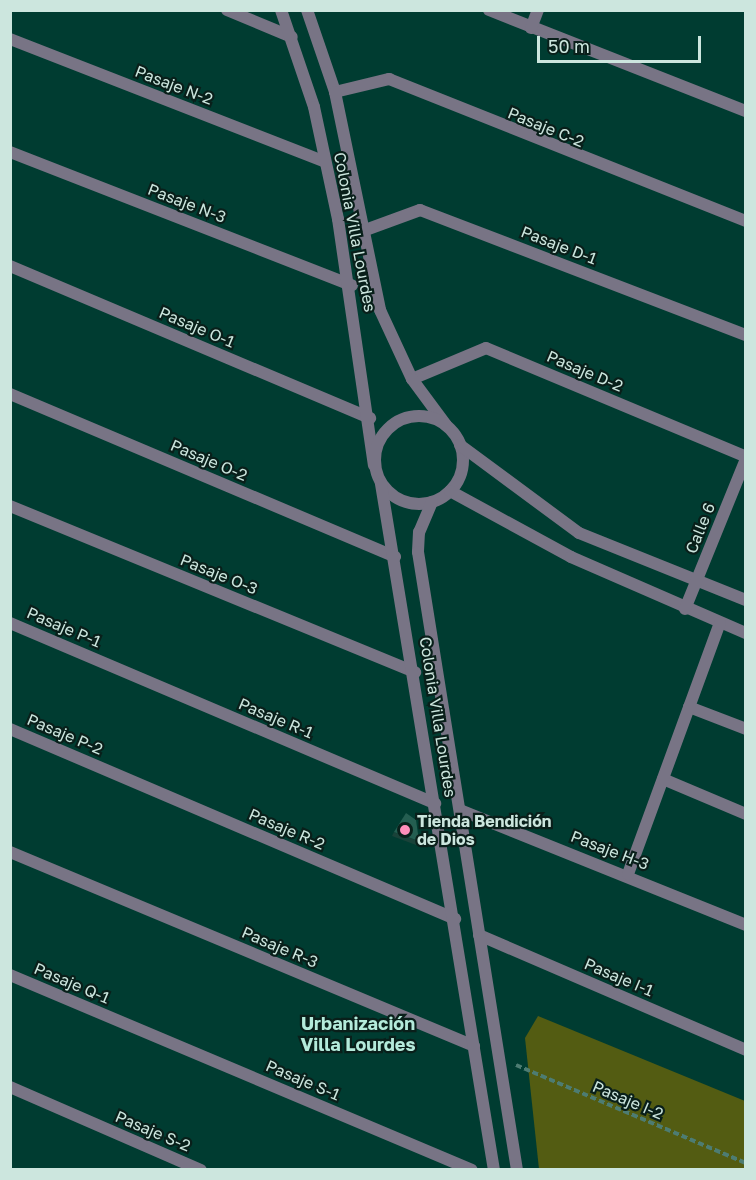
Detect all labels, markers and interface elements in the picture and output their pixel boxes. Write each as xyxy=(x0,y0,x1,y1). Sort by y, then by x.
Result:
scale bar xyxy=(540,24,704,62)
text: 50 m xyxy=(548,35,590,57)
street label: Pasaje N-2 xyxy=(132,61,216,109)
street label: Pasaje C-2 xyxy=(505,103,587,151)
street label: Colonia Villa Lourdes xyxy=(330,150,380,314)
street label: Pasaje N-3 xyxy=(145,179,229,227)
street label: Pasaje D-1 xyxy=(518,222,600,268)
street label: Pasaje O-1 xyxy=(156,303,238,351)
street label: Pasaje D-2 xyxy=(544,346,626,396)
street label: Pasaje O-2 xyxy=(168,435,250,485)
street label: Calle 6 xyxy=(681,500,719,556)
street label: Pasaje O-3 xyxy=(178,550,260,598)
street label: Pasaje P-1 xyxy=(24,603,104,651)
street label: Colonia Villa Lourdes xyxy=(416,635,460,799)
street label: Pasaje R-1 xyxy=(236,694,316,742)
street label: Pasaje P-2 xyxy=(24,709,106,759)
street label: Pasaje R-2 xyxy=(246,804,328,854)
place label: Tienda Bendición de Dios xyxy=(417,811,552,849)
marker: Tienda Bendición de Dios xyxy=(398,823,412,837)
street label: Pasaje H-3 xyxy=(568,826,652,874)
street label: Pasaje R-3 xyxy=(239,922,321,972)
street label: Pasaje I-1 xyxy=(582,954,656,1000)
street label: Pasaje Q-1 xyxy=(31,959,113,1007)
district label: Urbanización Villa Lourdes xyxy=(300,1013,416,1056)
street label: Pasaje S-1 xyxy=(263,1056,343,1104)
street label: Pasaje I-2 xyxy=(590,1077,666,1123)
street label: Pasaje S-2 xyxy=(112,1107,194,1155)

